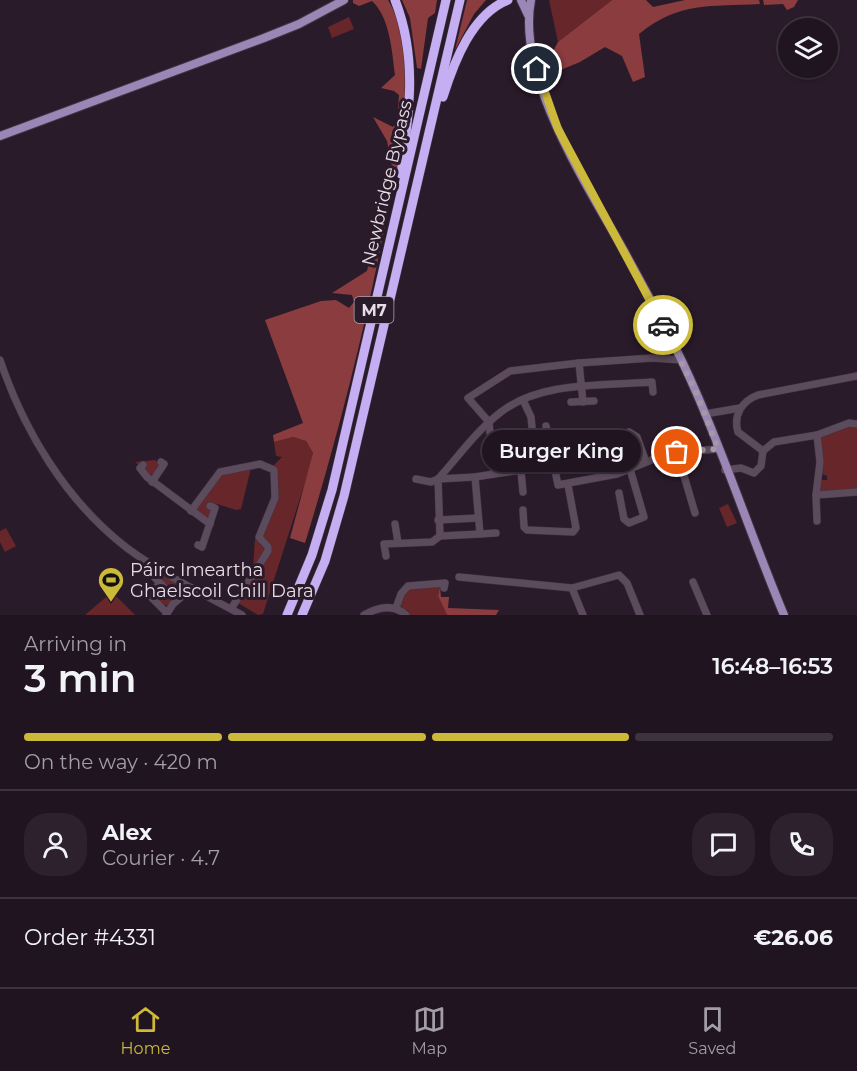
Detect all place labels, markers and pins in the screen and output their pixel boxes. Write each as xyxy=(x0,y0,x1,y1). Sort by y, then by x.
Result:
pin xyxy=(511,43,562,94)
pin xyxy=(651,426,702,477)
callout: Burger King xyxy=(482,431,641,473)
place label: Páirc Imeartha Ghaelscoil Chill Dara xyxy=(130,559,314,602)
sports icon: Páirc Imeartha Ghaelscoil Chill Dara xyxy=(96,565,126,603)

